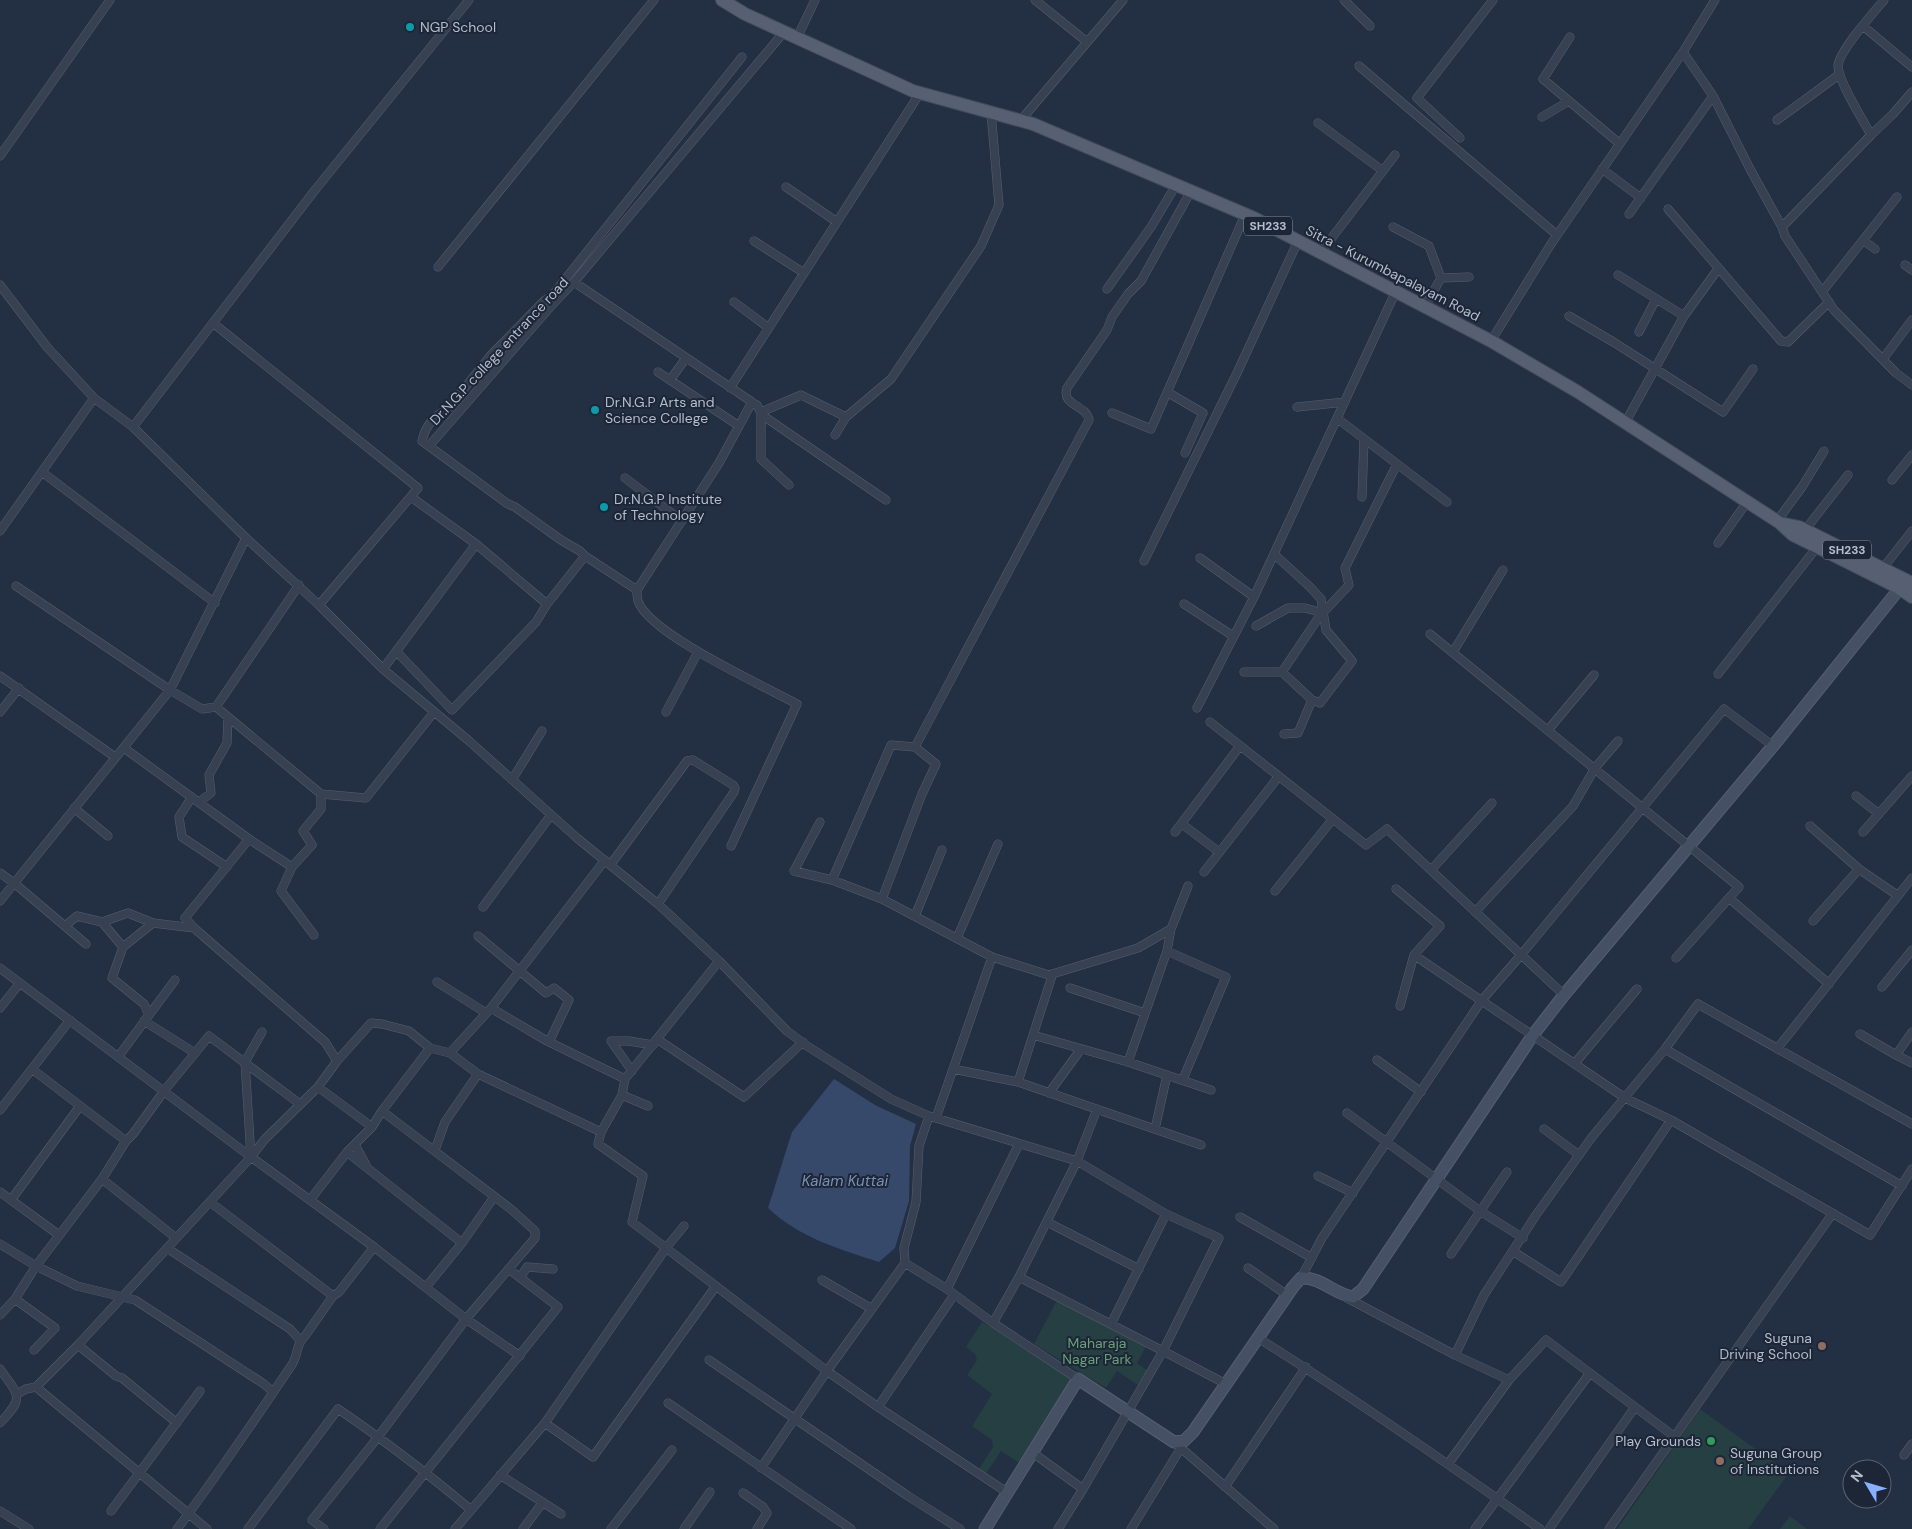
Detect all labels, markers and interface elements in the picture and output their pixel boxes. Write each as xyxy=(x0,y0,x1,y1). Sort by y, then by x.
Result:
place label: NGP School xyxy=(420,18,496,36)
marker: NGP School xyxy=(404,21,416,33)
road number: SH233 xyxy=(1244,217,1292,236)
street label: Sitra - Kurumbapalayam Road xyxy=(1303,221,1483,325)
street label: Dr.N.G.P college entrance road xyxy=(426,273,572,429)
place label: Dr.N.G.P Arts and Science College xyxy=(605,393,714,427)
marker: Dr.N.G.P Arts and Science College xyxy=(589,404,601,416)
place label: Dr.N.G.P Institute of Technology xyxy=(614,490,722,524)
marker: Dr.N.G.P Institute of Technology xyxy=(598,501,610,513)
road number: SH233 xyxy=(1823,540,1871,560)
water label: Kalam Kuttai xyxy=(802,1171,889,1191)
place label: Suguna Driving School xyxy=(1720,1329,1812,1363)
park label: Maharaja Nagar Park xyxy=(1062,1334,1132,1368)
marker: Suguna Driving School xyxy=(1816,1340,1828,1352)
place label: Play Grounds xyxy=(1615,1432,1701,1450)
marker: Play Grounds xyxy=(1705,1435,1717,1447)
place label: Suguna Group of Institutions xyxy=(1730,1444,1822,1478)
marker: Suguna Group of Institutions xyxy=(1714,1455,1726,1467)
north arrow xyxy=(1842,1459,1892,1509)
text: N xyxy=(1847,1466,1867,1486)

